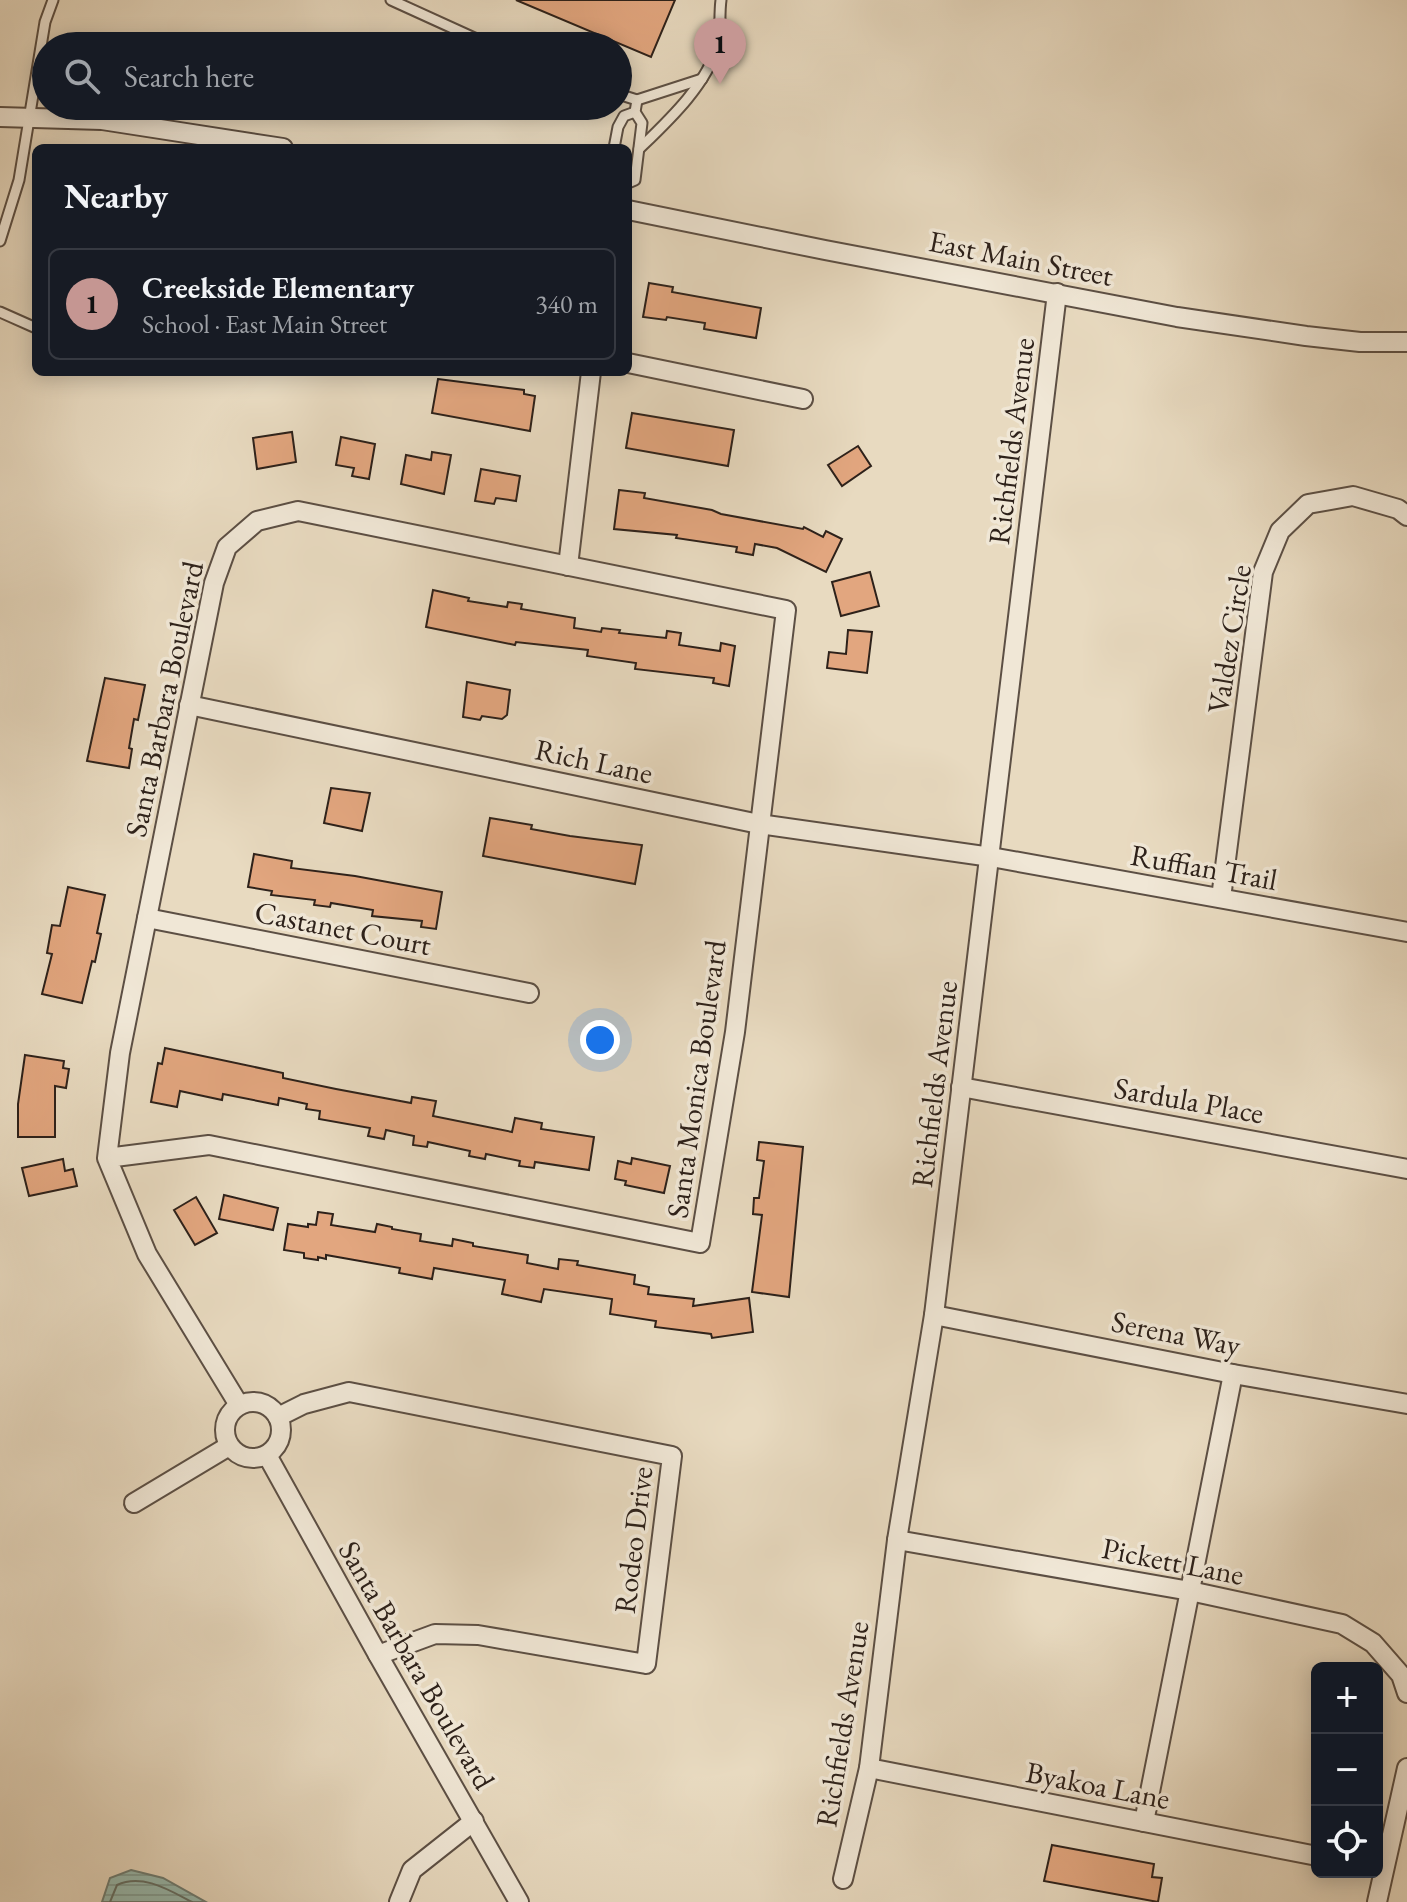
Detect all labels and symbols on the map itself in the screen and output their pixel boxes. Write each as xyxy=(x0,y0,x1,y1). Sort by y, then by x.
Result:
pin: 1 xyxy=(694,18,746,84)
street label: East Main Street xyxy=(926,221,1117,295)
street label: Richfields Avenue xyxy=(979,335,1043,547)
street label: Santa Barbara Boulevard xyxy=(116,557,212,840)
street label: Valdez Circle xyxy=(1198,562,1260,716)
street label: Rich Lane xyxy=(532,730,656,792)
street label: Ruffian Trail xyxy=(1128,835,1280,899)
street label: Castanet Court xyxy=(252,892,435,964)
street label: Santa Monica Boulevard xyxy=(657,937,735,1221)
street label: Richfields Avenue xyxy=(902,978,966,1190)
your location xyxy=(580,1020,620,1060)
street label: Sardula Place xyxy=(1111,1068,1267,1132)
street label: Serena Way xyxy=(1108,1301,1245,1365)
street label: Rodeo Drive xyxy=(605,1464,661,1616)
street label: Pickett Lane xyxy=(1099,1528,1247,1594)
street label: Santa Barbara Boulevard xyxy=(330,1534,504,1797)
street label: Richfields Avenue xyxy=(806,1618,878,1830)
street label: Byakoa Lane xyxy=(1023,1752,1173,1818)

